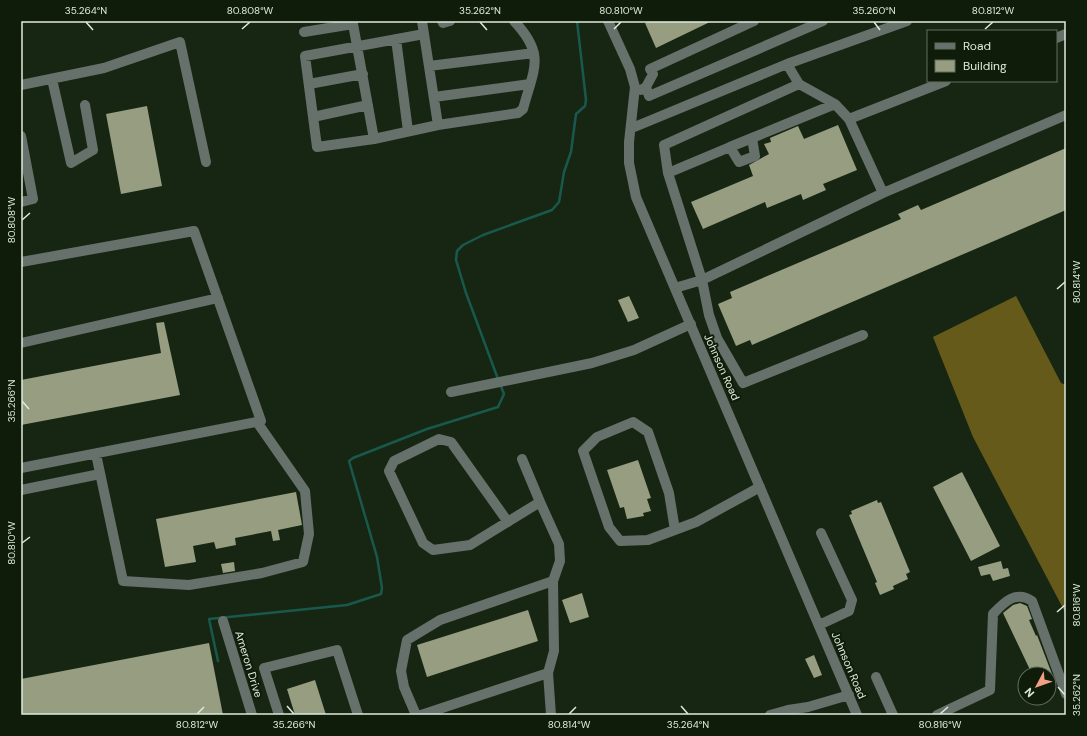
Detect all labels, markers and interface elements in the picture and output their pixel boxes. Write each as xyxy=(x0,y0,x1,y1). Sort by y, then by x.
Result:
text: 35.264°N xyxy=(65,4,107,17)
text: 80.808°W xyxy=(227,4,274,17)
text: 35.262°N xyxy=(459,4,501,17)
text: 80.810°W xyxy=(599,4,643,17)
text: 35.260°N xyxy=(852,4,896,17)
text: 80.812°W xyxy=(972,4,1015,17)
legend xyxy=(927,30,1057,82)
text: Road xyxy=(963,38,991,54)
text: Building xyxy=(963,58,1007,74)
text: 80.808°W xyxy=(5,196,18,243)
text: 80.814°W xyxy=(1070,260,1083,303)
street label: Johnson Road xyxy=(701,331,743,403)
text: 35.266°N xyxy=(5,380,18,422)
text: 80.810°W xyxy=(5,521,18,565)
text: 80.816°W xyxy=(1070,583,1083,626)
street label: Ameron Drive xyxy=(232,629,266,699)
street label: Johnson Road xyxy=(829,629,869,701)
north arrow xyxy=(1017,666,1057,706)
text: 35.262°N xyxy=(1070,674,1083,716)
text: N xyxy=(1022,685,1037,700)
text: 80.812°W xyxy=(176,718,219,731)
text: 35.266°N xyxy=(273,718,315,731)
text: 80.814°W xyxy=(548,718,591,731)
text: 35.264°N xyxy=(667,718,709,731)
text: 80.816°W xyxy=(919,718,962,731)

